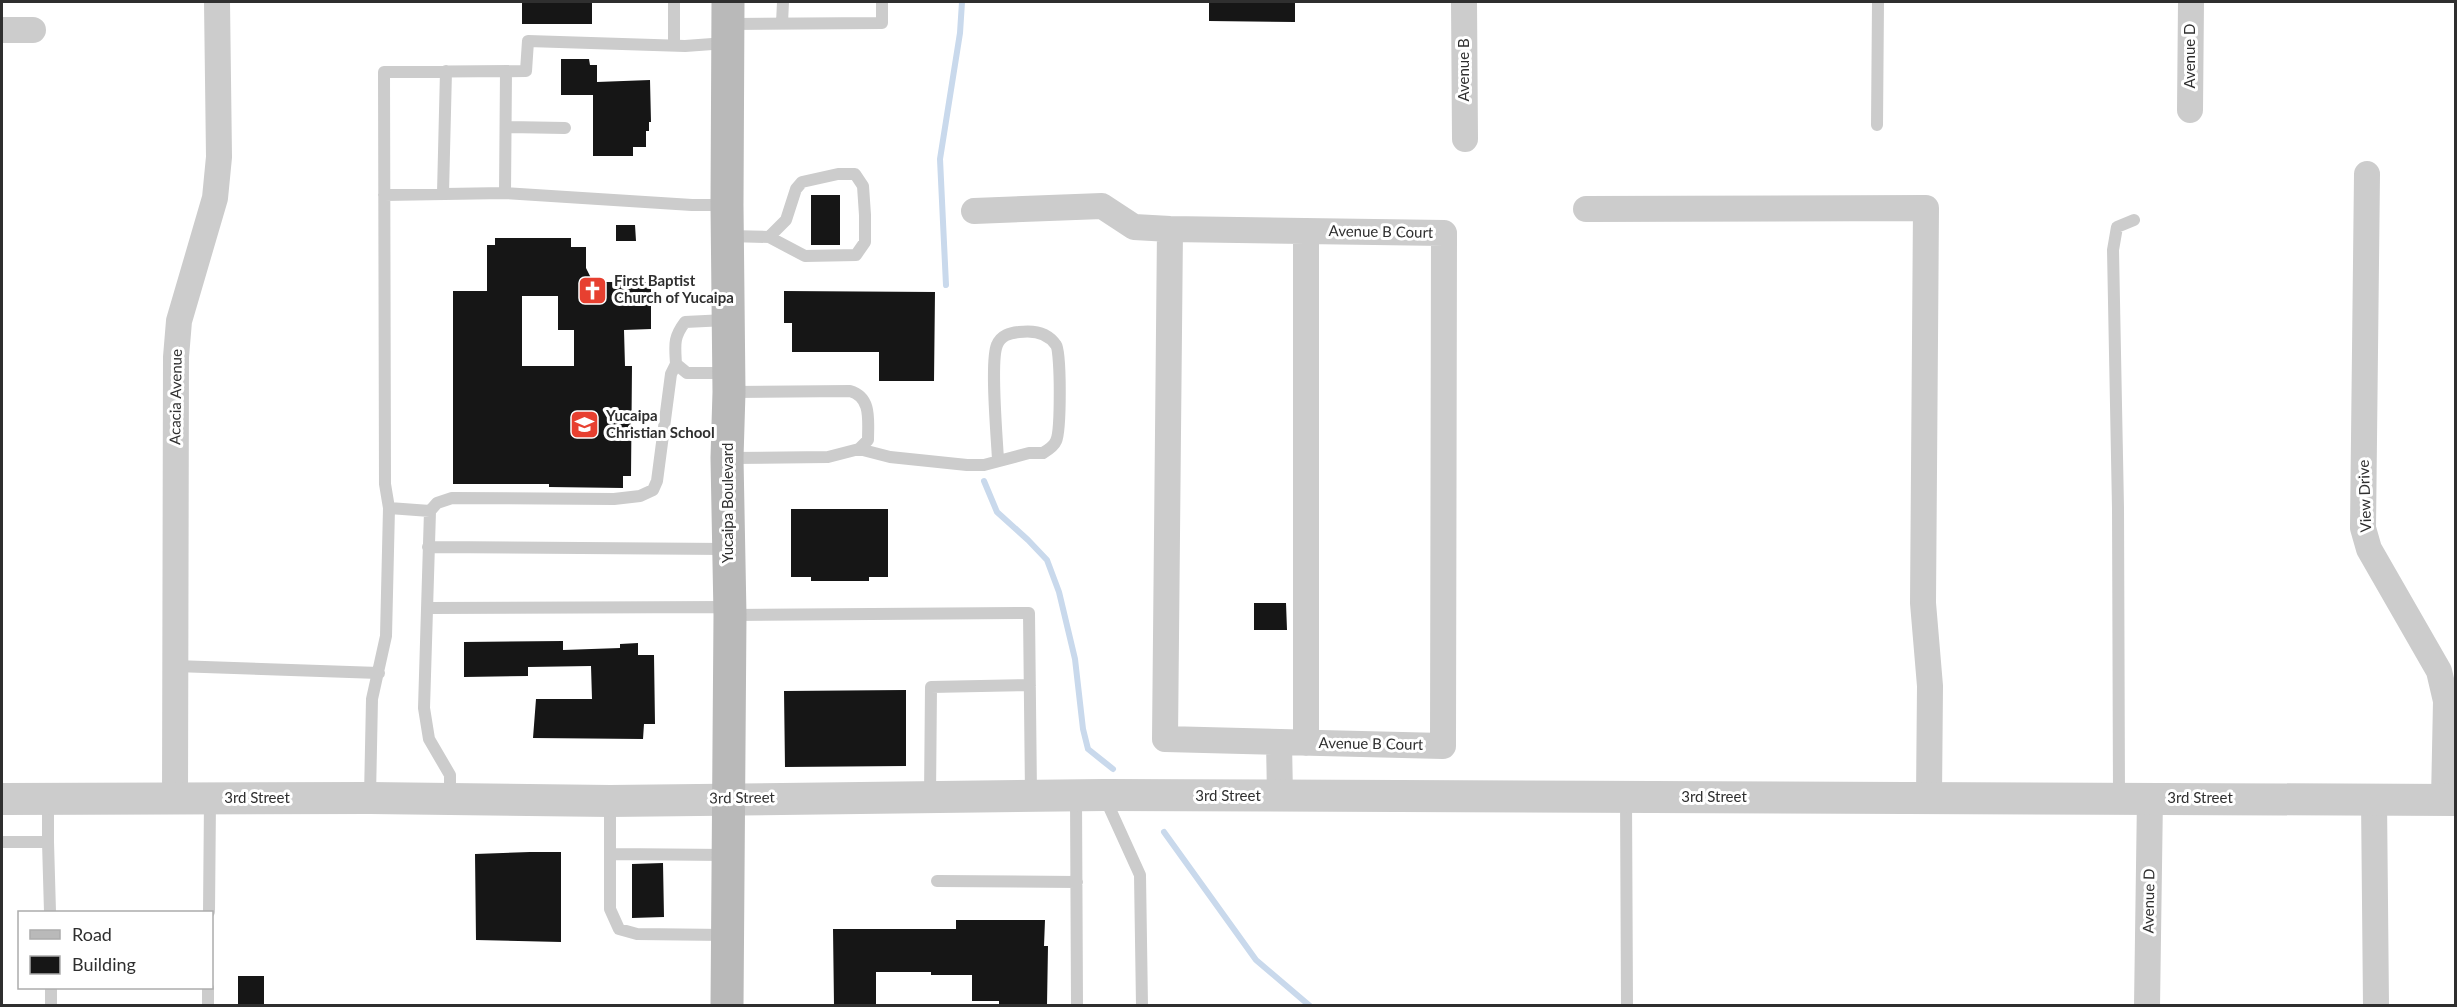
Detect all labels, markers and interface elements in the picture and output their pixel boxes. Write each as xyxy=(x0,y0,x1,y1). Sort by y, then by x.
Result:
street label: Avenue D xyxy=(2180,24,2198,88)
street label: Avenue B xyxy=(1454,38,1472,102)
street label: Avenue B Court xyxy=(1329,221,1434,241)
place label: First Baptist Church of Yucaipa xyxy=(614,271,734,306)
church icon: First Baptist Church of Yucaipa xyxy=(577,274,609,306)
street label: Acacia Avenue xyxy=(165,349,185,445)
place label: Yucaipa Christian School xyxy=(605,406,715,441)
school or university icon: Yucaipa Christian School xyxy=(569,409,601,441)
street label: Yucaipa Boulevard xyxy=(718,443,736,563)
street label: View Drive xyxy=(2354,459,2374,533)
street label: Avenue B Court xyxy=(1319,733,1424,753)
street label: 3rd Street xyxy=(1195,786,1261,804)
street label: 3rd Street xyxy=(709,787,776,807)
street label: 3rd Street xyxy=(1681,787,1747,805)
street label: 3rd Street xyxy=(224,788,290,806)
street label: 3rd Street xyxy=(2167,788,2233,806)
street label: Avenue D xyxy=(2138,868,2158,934)
legend xyxy=(18,911,213,989)
text: Road xyxy=(72,923,112,945)
text: Building xyxy=(72,953,136,975)

